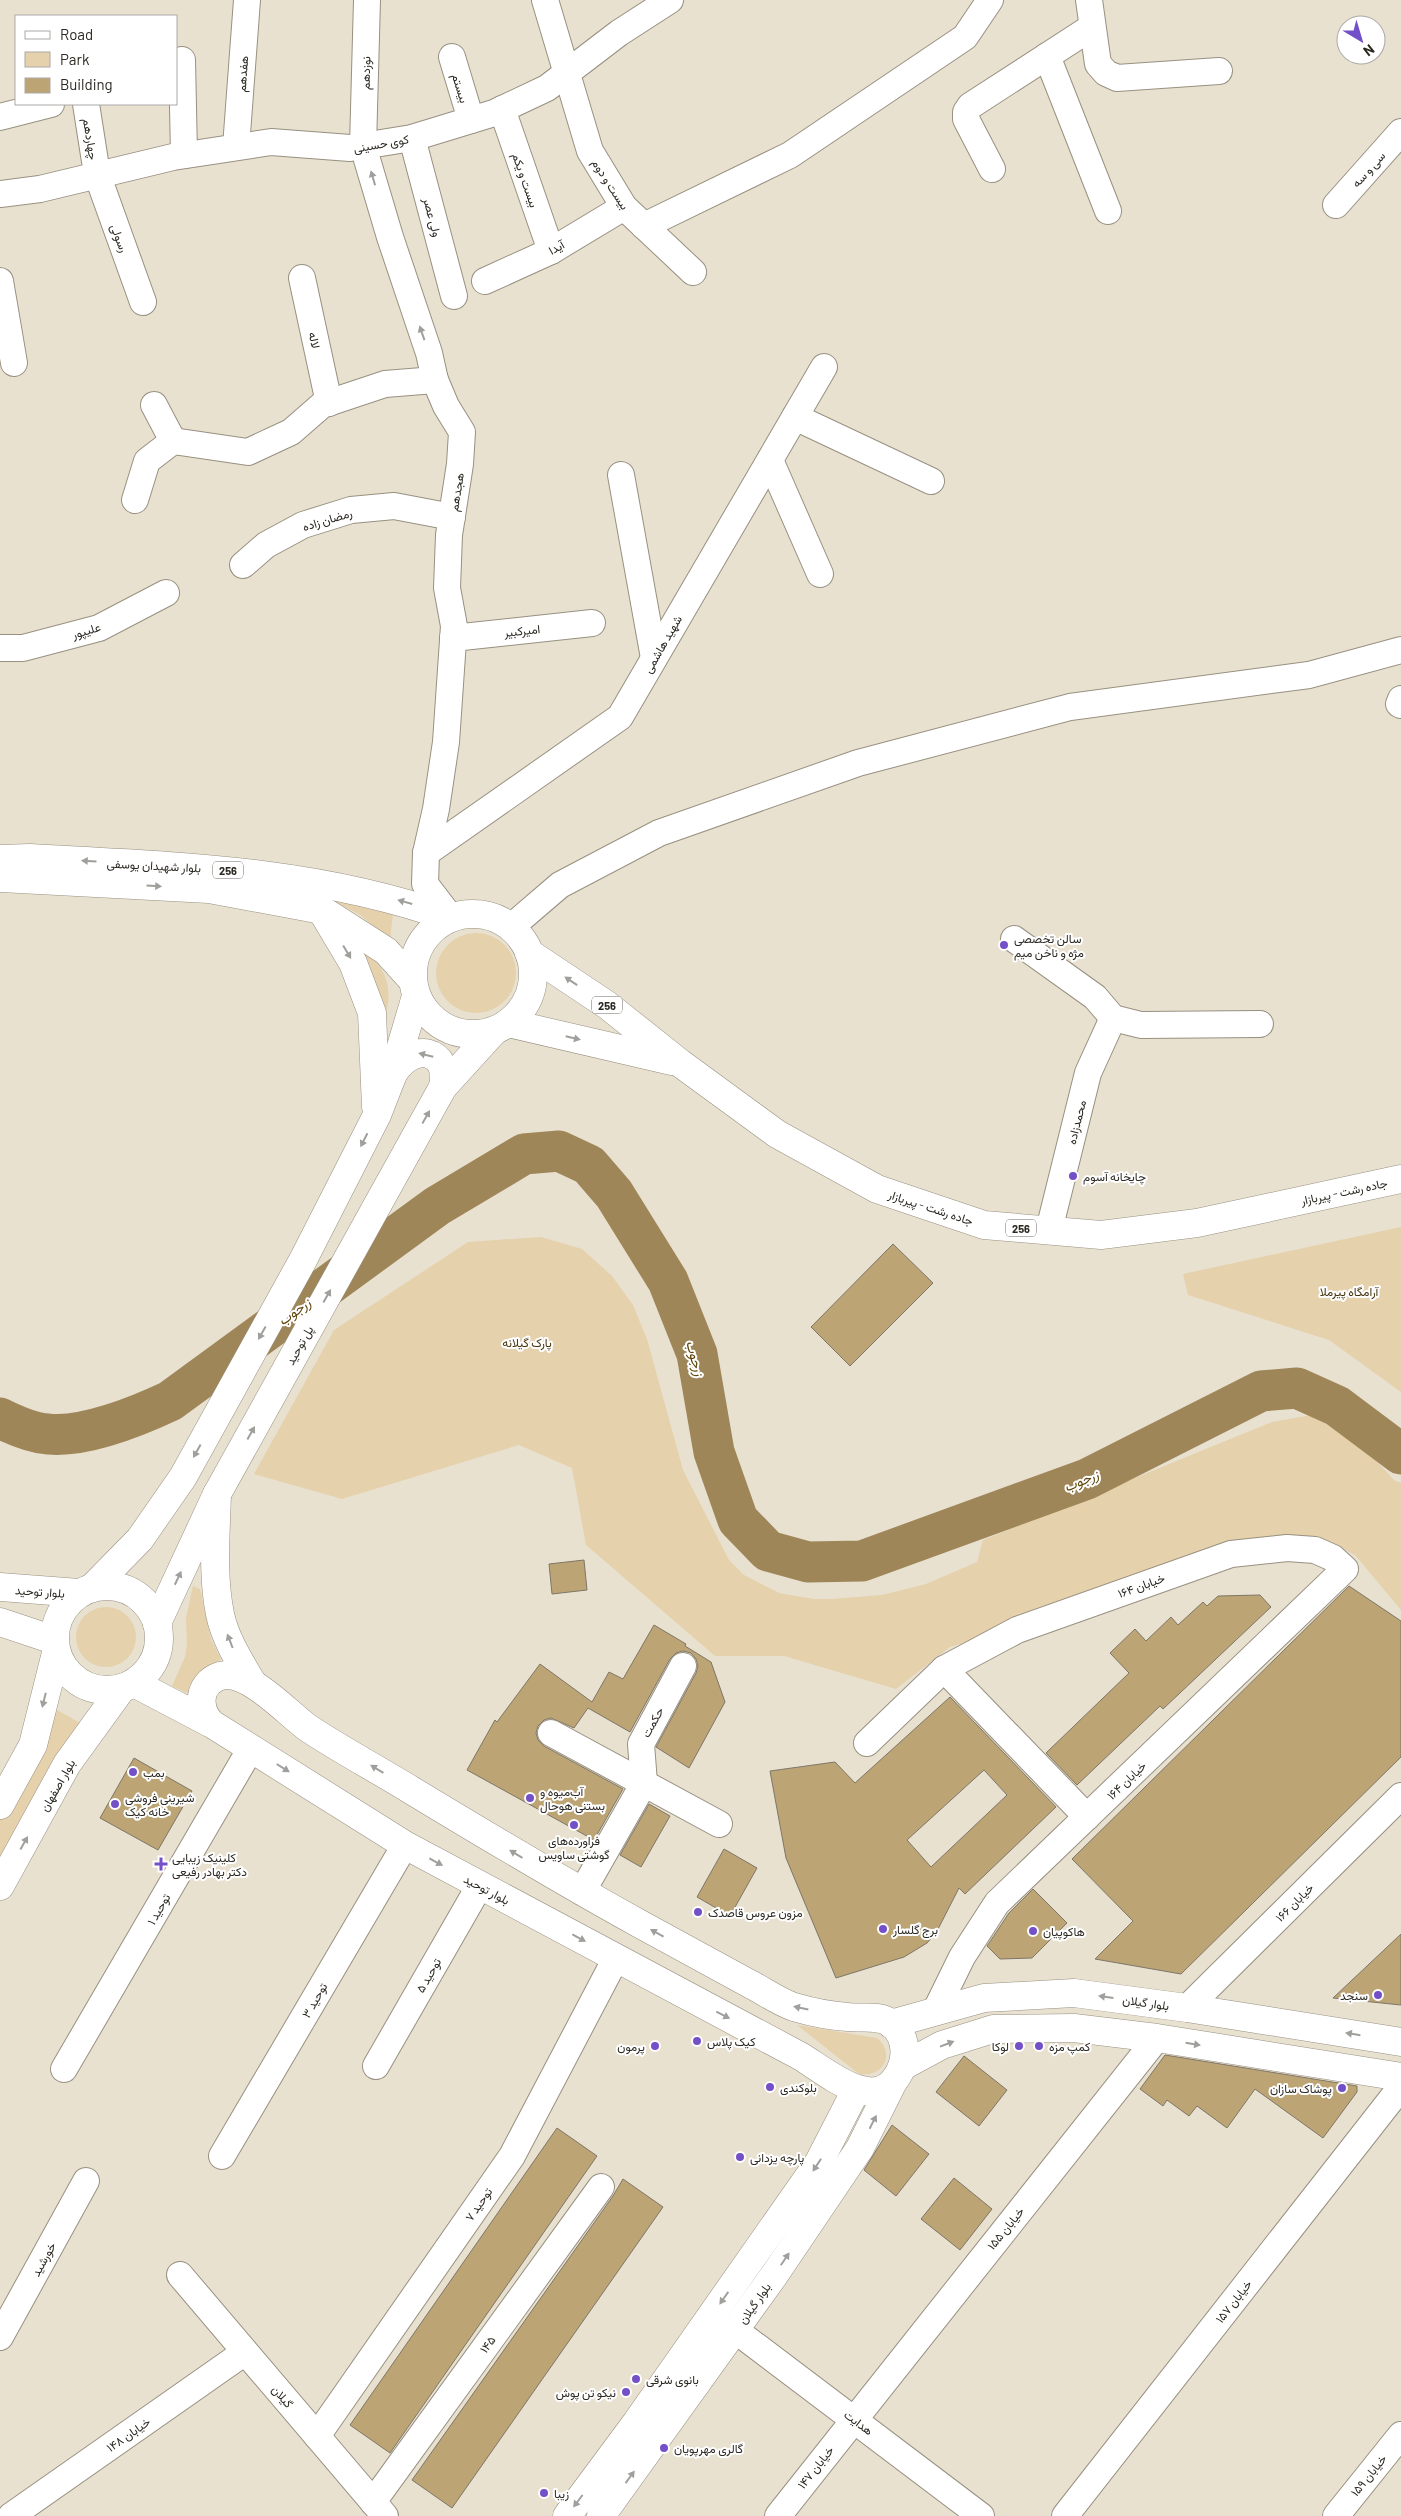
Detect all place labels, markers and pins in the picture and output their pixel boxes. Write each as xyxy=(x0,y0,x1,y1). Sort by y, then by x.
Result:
place label: سالن تخصصی مژه و ناخن میم xyxy=(1014,931,1084,961)
marker: سالن تخصصی مژه و ناخن میم xyxy=(998,939,1010,951)
place label: چایخانه آسوم xyxy=(1083,1169,1146,1185)
marker: چایخانه آسوم xyxy=(1067,1170,1079,1182)
place label: بمب xyxy=(143,1765,165,1780)
marker: بمب xyxy=(127,1766,139,1778)
place label: آب‌میوه و بستنی هوحال xyxy=(540,1784,605,1814)
place label: شیرینی فروشی خانه کیک xyxy=(125,1790,194,1819)
marker: آب‌میوه و بستنی هوحال xyxy=(524,1792,536,1804)
marker: شیرینی فروشی خانه کیک xyxy=(109,1798,121,1810)
marker: فراورده‌های گوشتی ساویس xyxy=(568,1819,580,1831)
place label: فراورده‌های گوشتی ساویس xyxy=(538,1833,610,1863)
place label: کلینیک زیبایی دکتر بهادر رفیعی xyxy=(172,1850,247,1880)
marker: کلینیک زیبایی دکتر بهادر رفیعی xyxy=(154,1857,168,1871)
place label: مزون عروس قاصدک xyxy=(708,1905,803,1921)
marker: مزون عروس قاصدک xyxy=(692,1906,704,1918)
place label: برج گلسار xyxy=(892,1922,938,1939)
marker: برج گلسار xyxy=(877,1923,889,1935)
place label: هاکوپیان xyxy=(1043,1924,1085,1940)
marker: هاکوپیان xyxy=(1027,1925,1039,1937)
place label: سنجد xyxy=(1340,1988,1368,2003)
marker: سنجد xyxy=(1372,1989,1384,2001)
place label: کیک پلاس xyxy=(707,2034,756,2050)
marker: کیک پلاس xyxy=(691,2035,703,2047)
place label: پرمون xyxy=(617,2039,645,2055)
place label: لوکا xyxy=(992,2039,1009,2055)
place label: کمپ مزه xyxy=(1049,2039,1090,2055)
marker: پرمون xyxy=(649,2040,661,2052)
marker: لوکا xyxy=(1013,2040,1025,2052)
marker: کمپ مزه xyxy=(1033,2040,1045,2052)
place label: بلوکندی xyxy=(780,2080,817,2096)
marker: بلوکندی xyxy=(764,2081,776,2093)
place label: پوشاک سازان xyxy=(1270,2081,1332,2097)
marker: پوشاک سازان xyxy=(1336,2082,1348,2094)
place label: پارچه یزدانی xyxy=(750,2150,805,2166)
marker: پارچه یزدانی xyxy=(734,2151,746,2163)
place label: بانوی شرقی xyxy=(646,2372,699,2388)
marker: بانوی شرقی xyxy=(630,2373,642,2385)
place label: نیکو تن پوش xyxy=(556,2385,616,2401)
marker: نیکو تن پوش xyxy=(620,2386,632,2398)
place label: گالری مهرپویان xyxy=(674,2441,743,2457)
marker: گالری مهرپویان xyxy=(658,2442,670,2454)
place label: زیبا xyxy=(554,2486,569,2502)
marker: زیبا xyxy=(538,2487,550,2499)

